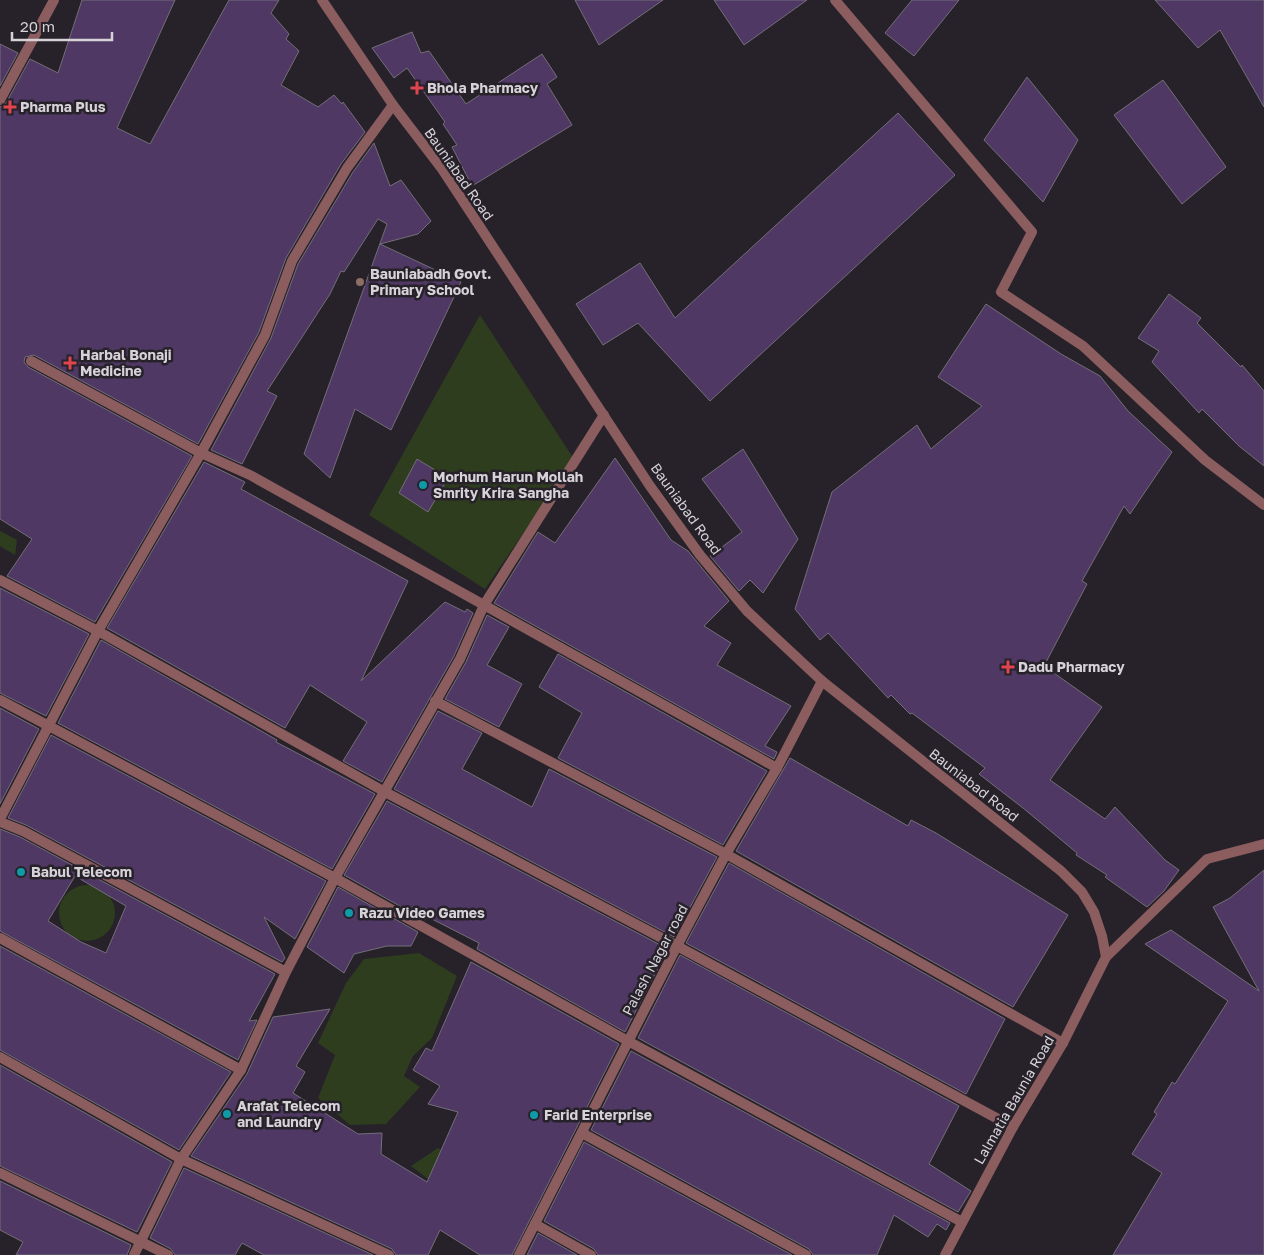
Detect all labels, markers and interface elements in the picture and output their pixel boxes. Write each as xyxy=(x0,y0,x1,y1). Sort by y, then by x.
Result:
scale bar xyxy=(12,10,112,42)
text: 20 m xyxy=(20,17,55,35)
place label: Bhola Pharmacy xyxy=(427,79,539,96)
marker: Bhola Pharmacy xyxy=(411,82,423,94)
place label: Pharma Plus xyxy=(20,98,106,115)
marker: Pharma Plus xyxy=(4,101,16,113)
street label: Bauniabad Road xyxy=(421,124,498,223)
place label: Bauniabadh Govt. Primary School xyxy=(370,265,492,298)
marker: Bauniabadh Govt. Primary School xyxy=(354,276,366,288)
place label: Harbal Bonaji Medicine xyxy=(80,346,172,379)
marker: Harbal Bonaji Medicine xyxy=(64,357,76,369)
street label: Bauniabad Road xyxy=(648,460,725,558)
place label: Morhum Harun Mollah Smrity Krira Sangha xyxy=(433,468,583,501)
marker: Morhum Harun Mollah Smrity Krira Sangha xyxy=(417,479,429,491)
place label: Dadu Pharmacy xyxy=(1018,658,1125,675)
marker: Dadu Pharmacy xyxy=(1002,661,1014,673)
street label: Bauniabad Road xyxy=(926,744,1022,825)
place label: Babul Telecom xyxy=(31,863,132,880)
marker: Babul Telecom xyxy=(15,866,27,878)
street label: Palash Nagar road xyxy=(618,901,691,1018)
place label: Razu Video Games xyxy=(359,904,485,921)
marker: Razu Video Games xyxy=(343,907,355,919)
street label: Lalmatia Baunia Road xyxy=(970,1033,1057,1167)
place label: Arafat Telecom and Laundry xyxy=(237,1097,340,1130)
place label: Farid Enterprise xyxy=(544,1106,652,1123)
marker: Arafat Telecom and Laundry xyxy=(221,1108,233,1120)
marker: Farid Enterprise xyxy=(528,1109,540,1121)

